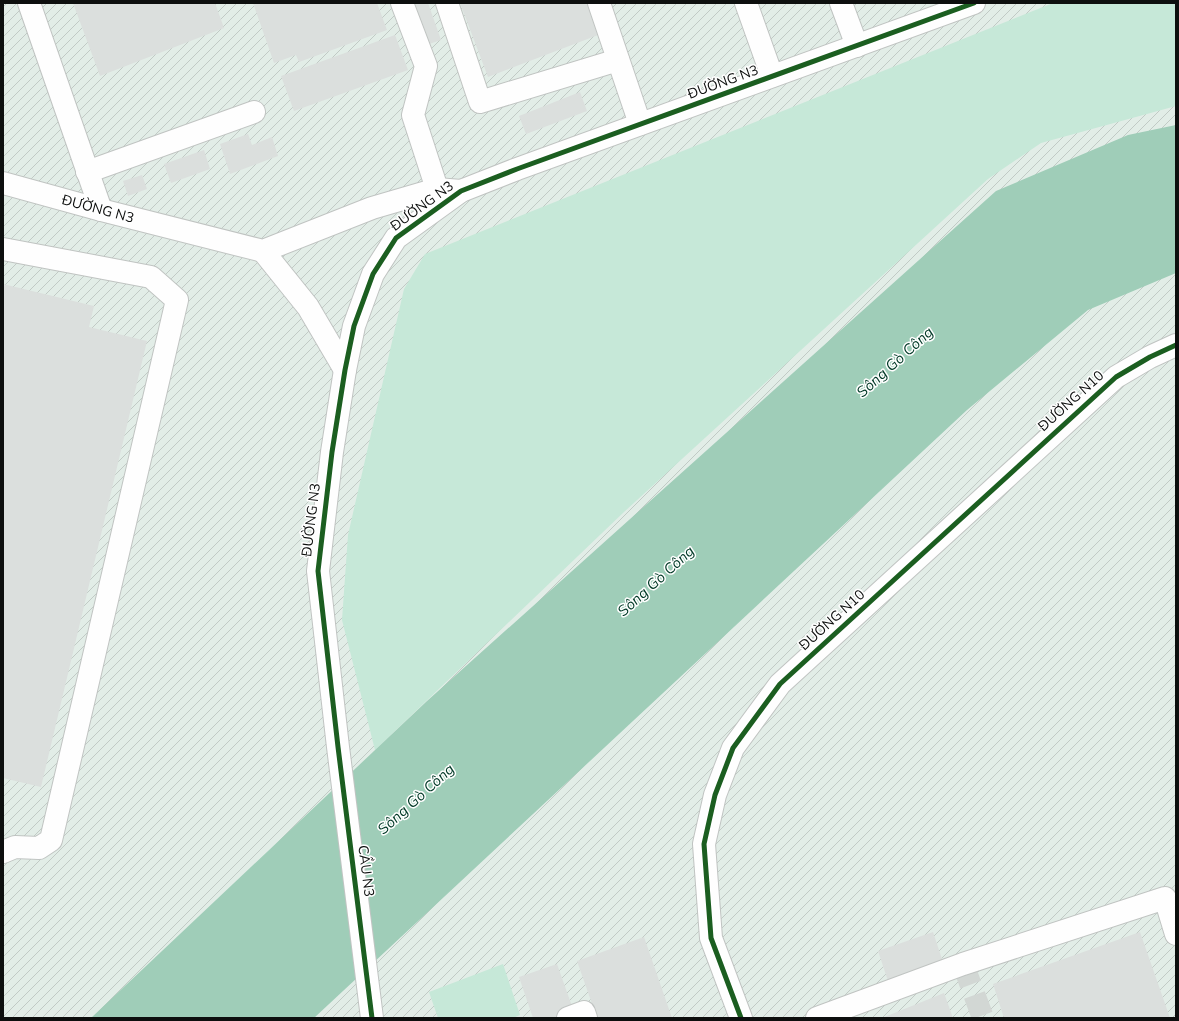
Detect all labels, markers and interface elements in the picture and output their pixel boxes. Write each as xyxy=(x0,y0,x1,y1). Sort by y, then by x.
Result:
street label: ĐƯỜNG N3 xyxy=(684,60,761,104)
street label: ĐƯỜNG N3 xyxy=(386,177,458,236)
street label: ĐƯỜNG N3 xyxy=(59,190,136,228)
water label: Sông Gò Công xyxy=(852,322,938,402)
street label: ĐƯỜNG N10 xyxy=(1033,366,1108,436)
street label: ĐƯỜNG N3 xyxy=(297,482,325,559)
water label: Sông Gò Công xyxy=(613,541,699,621)
street label: ĐƯỜNG N10 xyxy=(794,585,869,655)
water label: Sông Gò Công xyxy=(373,759,459,839)
street label: CẦU N3 xyxy=(353,844,380,898)

